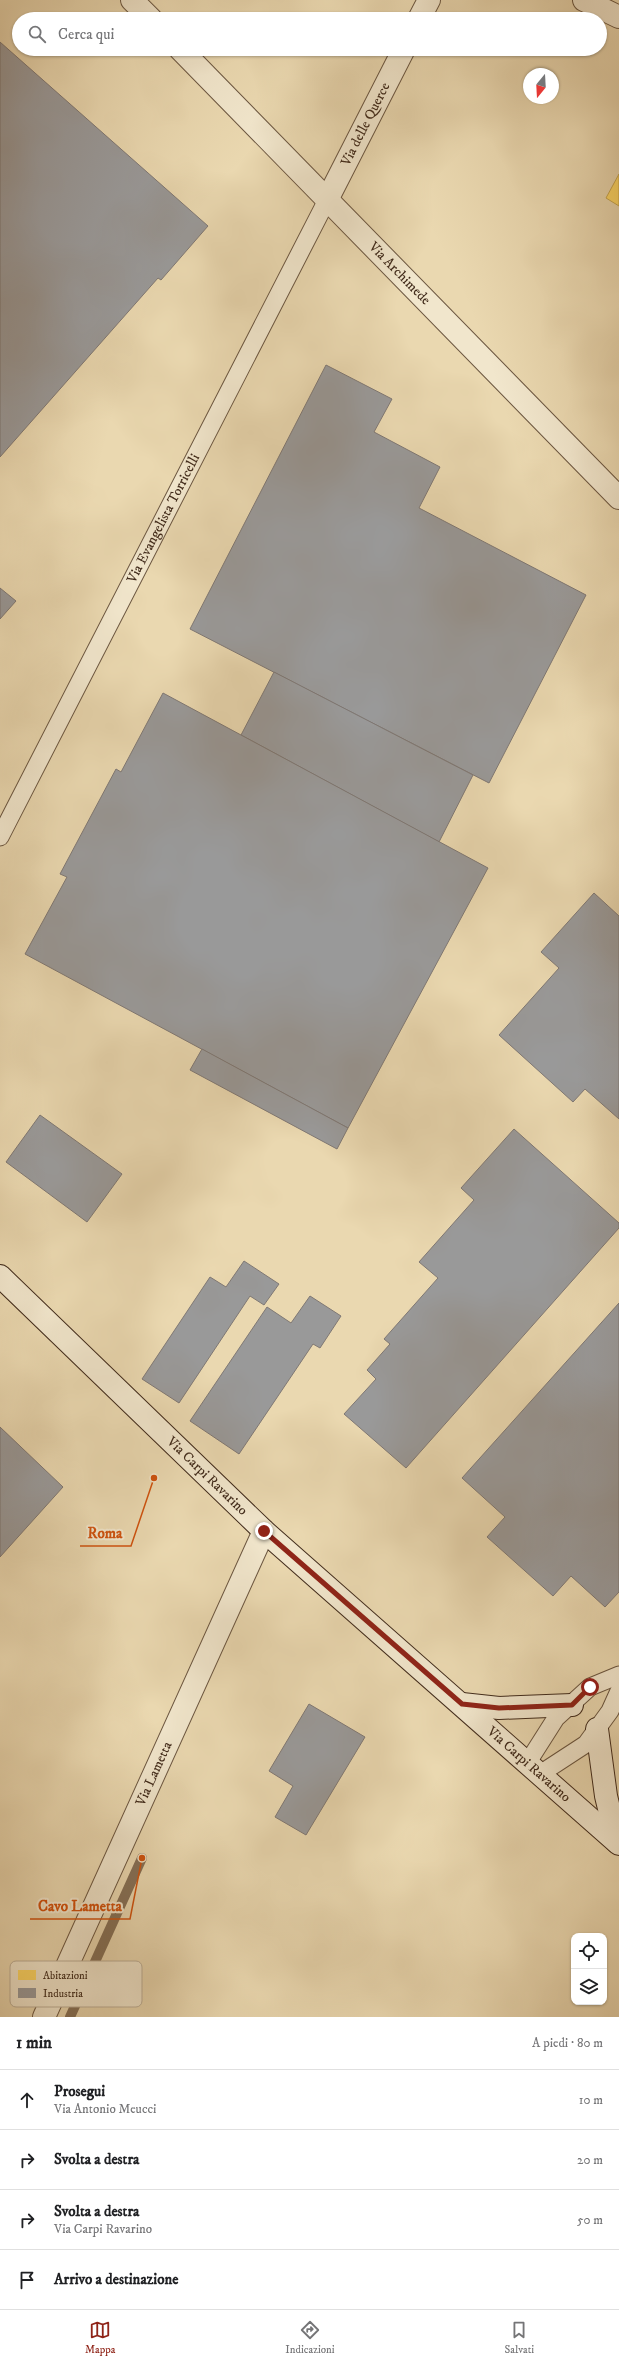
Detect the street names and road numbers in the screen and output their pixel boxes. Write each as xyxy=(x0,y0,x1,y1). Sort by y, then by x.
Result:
street label: Via delle Querce xyxy=(336,79,394,170)
street label: Via Archimede xyxy=(364,237,435,309)
street label: Via Evangelista Torricelli xyxy=(122,451,204,587)
street label: Via Carpi Ravarino xyxy=(162,1432,252,1519)
street label: Via Carpi Ravarino xyxy=(482,1722,575,1806)
street label: Via Lametta xyxy=(131,1739,176,1810)

